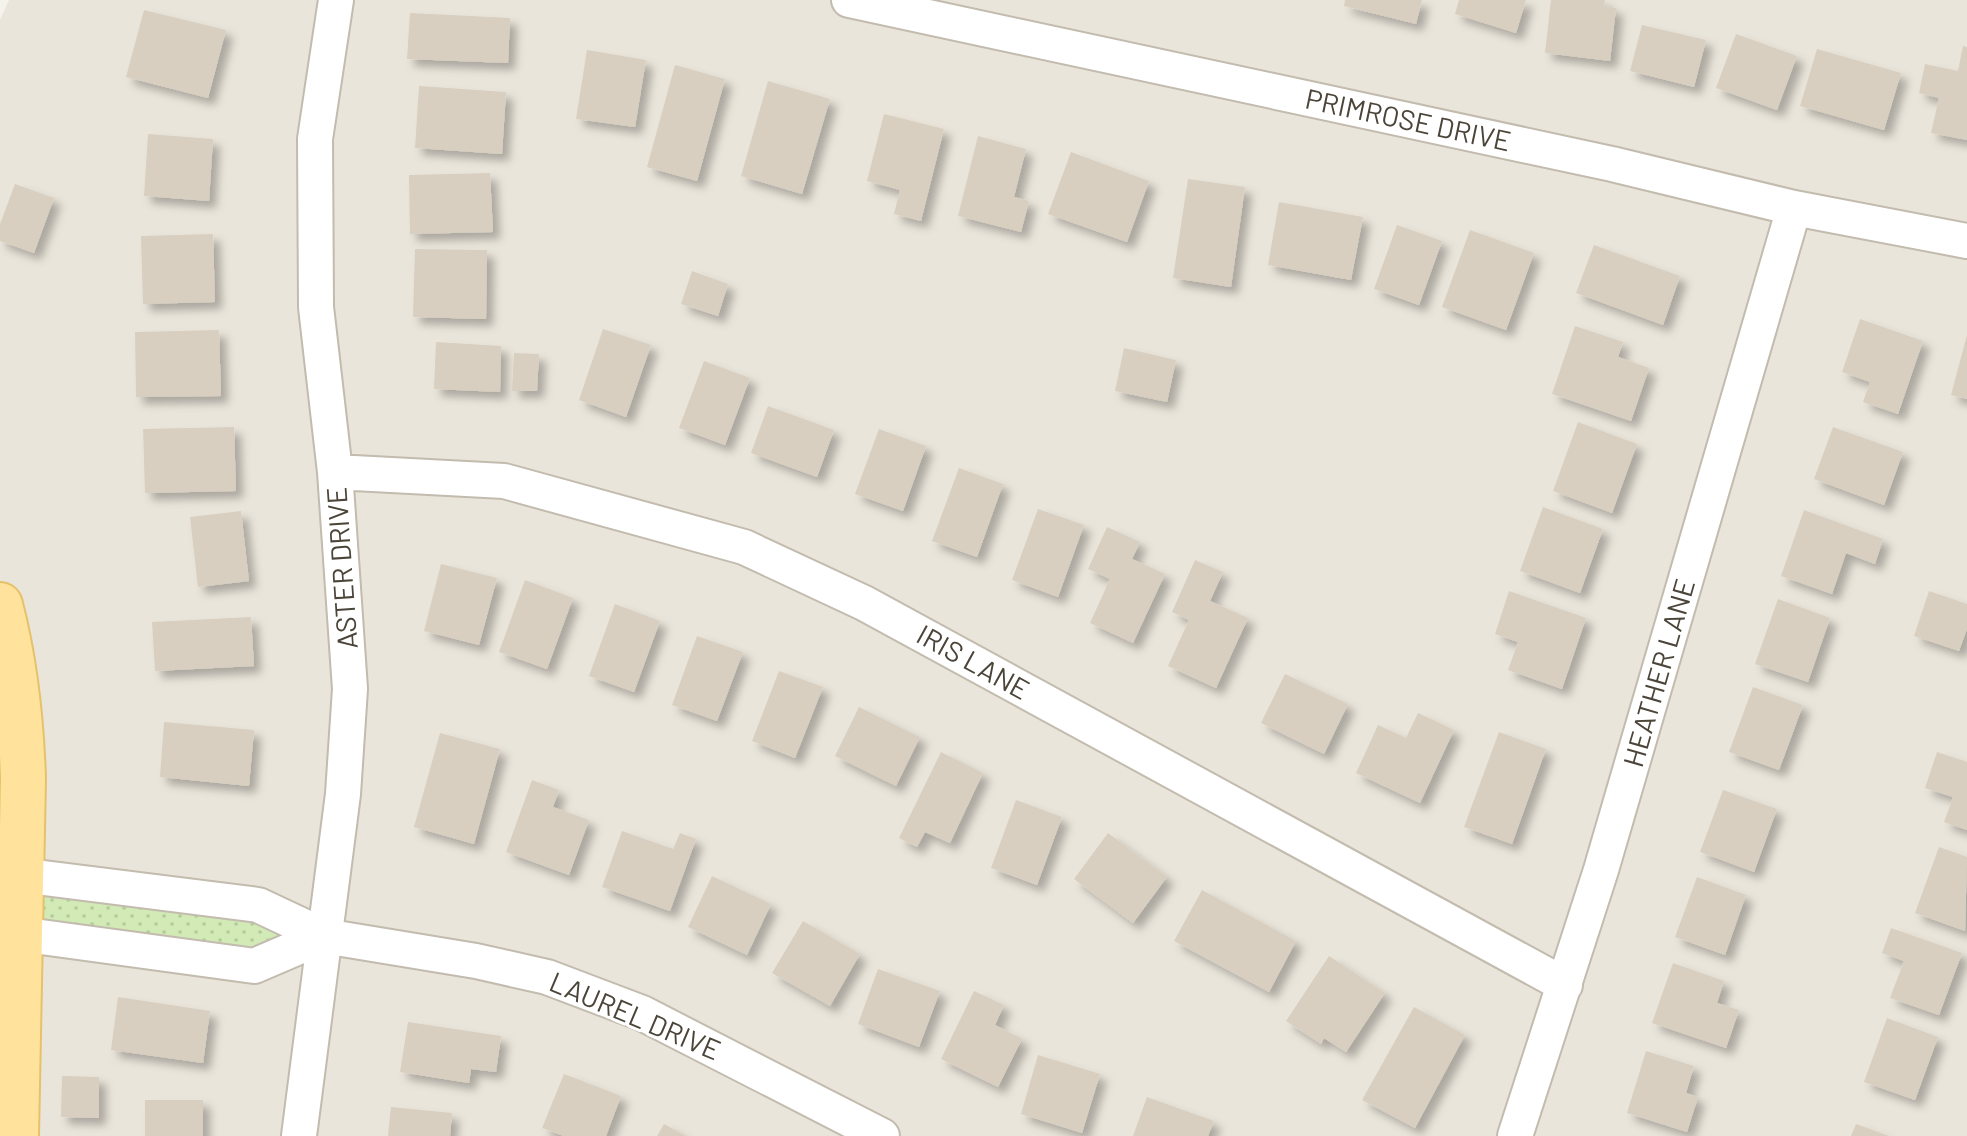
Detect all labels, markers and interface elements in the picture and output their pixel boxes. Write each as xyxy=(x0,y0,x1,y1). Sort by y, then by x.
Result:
street label: PRIMROSE DRIVE xyxy=(1302,81,1514,157)
street label: ASTER DRIVE xyxy=(318,486,364,650)
street label: HEATHER LANE xyxy=(1615,575,1701,771)
street label: IRIS LANE xyxy=(911,616,1036,706)
street label: LAUREL DRIVE xyxy=(545,964,726,1066)

